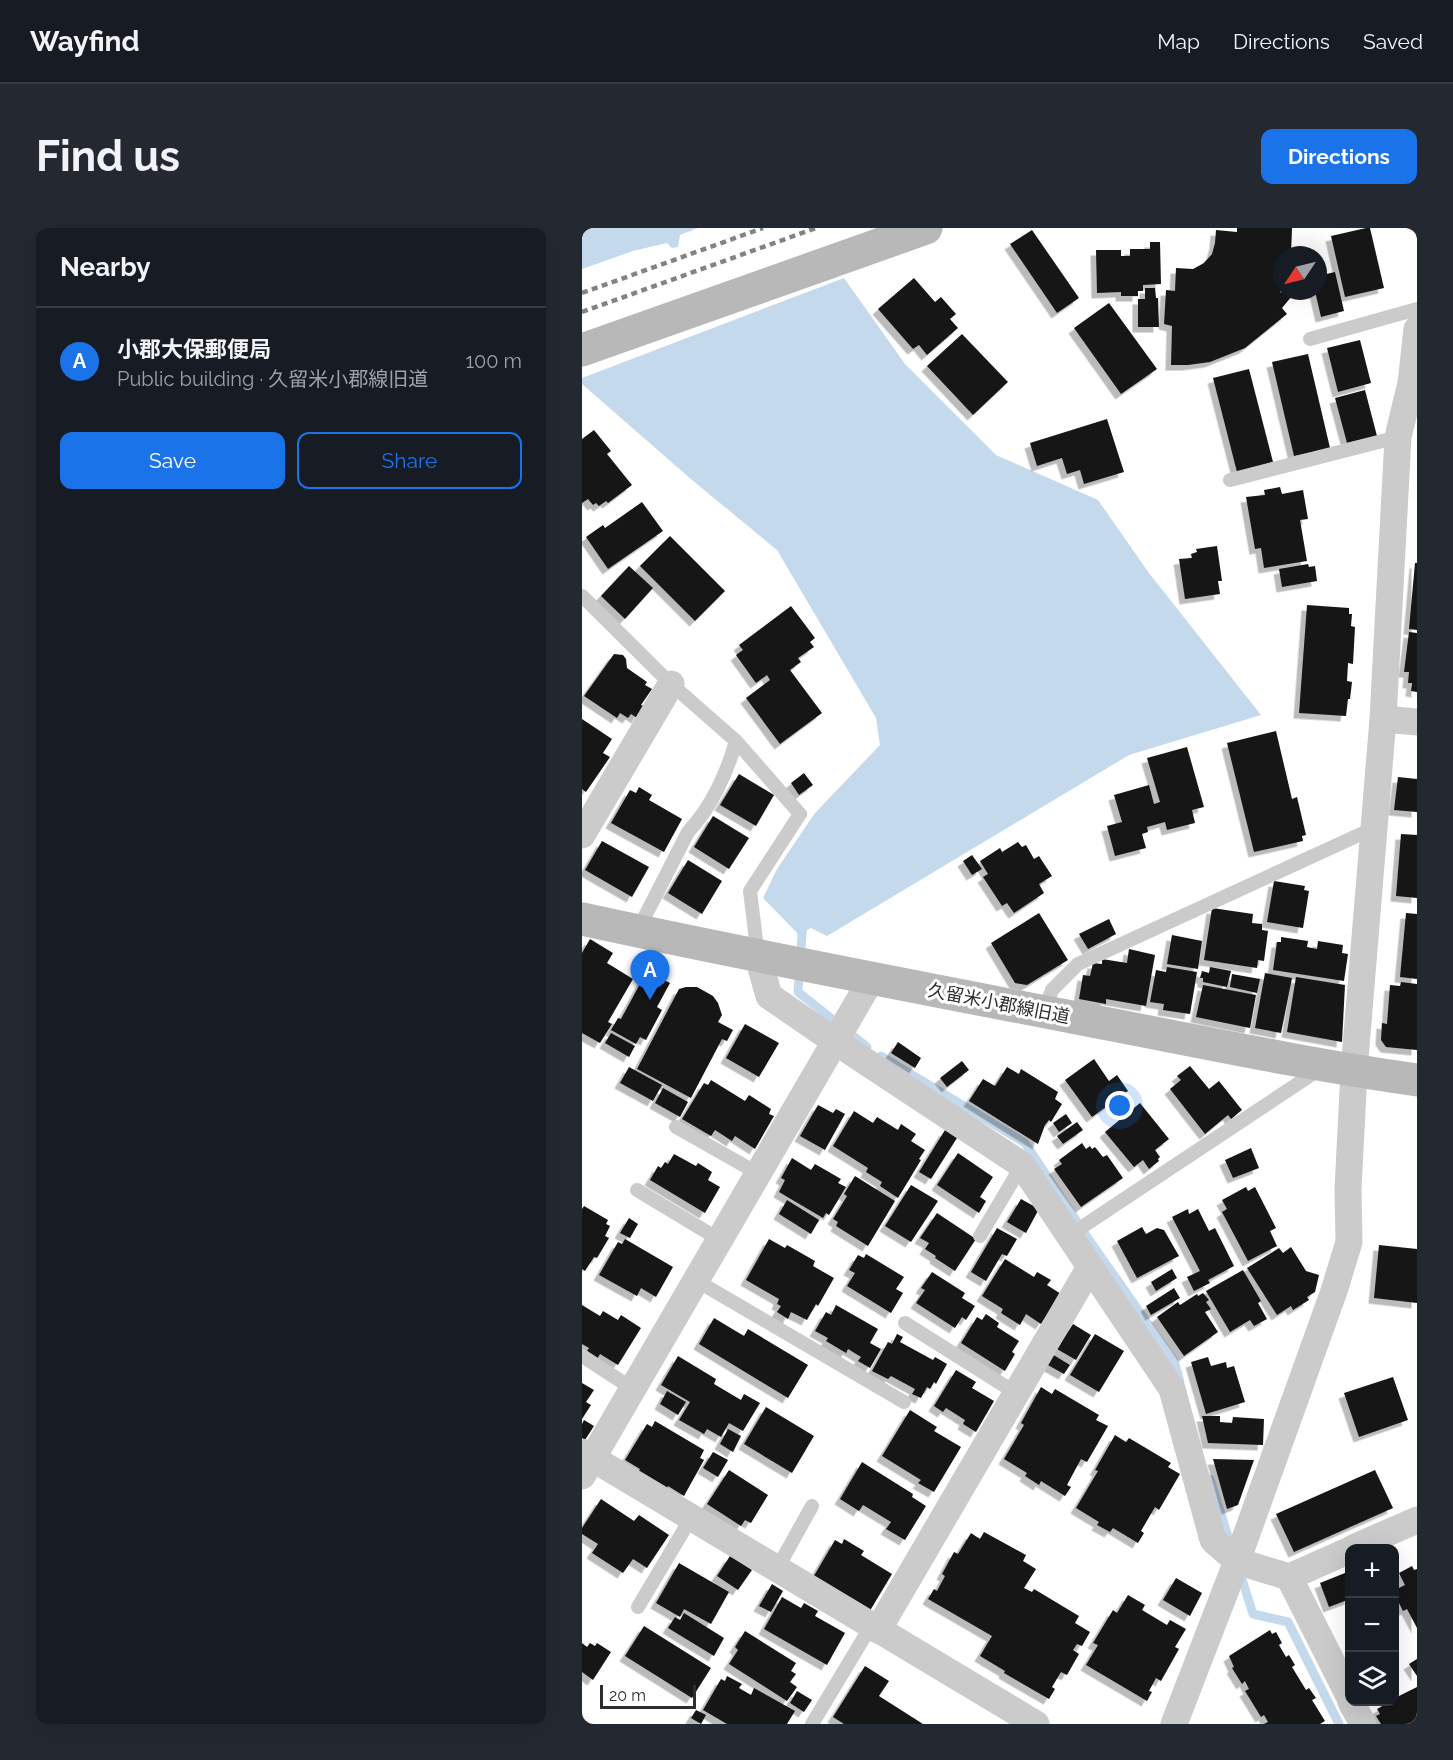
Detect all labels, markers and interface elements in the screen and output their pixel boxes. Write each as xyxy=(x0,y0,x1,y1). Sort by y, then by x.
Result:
text: Wayfind xyxy=(30,25,140,58)
text: Map xyxy=(1157,29,1200,54)
text: Directions xyxy=(1233,29,1330,54)
text: Saved xyxy=(1363,29,1423,54)
button: Directions xyxy=(1261,129,1417,184)
text: Find us xyxy=(36,132,180,181)
north arrow xyxy=(1273,246,1327,300)
text: Nearby xyxy=(60,252,150,282)
text: 小郡大保郵便局 xyxy=(117,336,271,362)
text: A xyxy=(73,349,86,373)
text: 100 m xyxy=(465,349,522,373)
text: Public building · 久留米小郡線旧道 xyxy=(117,367,428,391)
button: Save xyxy=(60,432,285,489)
button: Share xyxy=(297,432,522,489)
pin: A xyxy=(630,950,670,1000)
street label: 久留米小郡線旧道 xyxy=(926,979,1072,1027)
your location xyxy=(1105,1091,1134,1120)
map controls xyxy=(1345,1544,1399,1706)
button: + xyxy=(1345,1544,1399,1598)
button: − xyxy=(1345,1598,1399,1652)
button: layers xyxy=(1345,1652,1399,1706)
scale bar xyxy=(600,1682,696,1710)
text: 20 m xyxy=(609,1686,646,1705)

